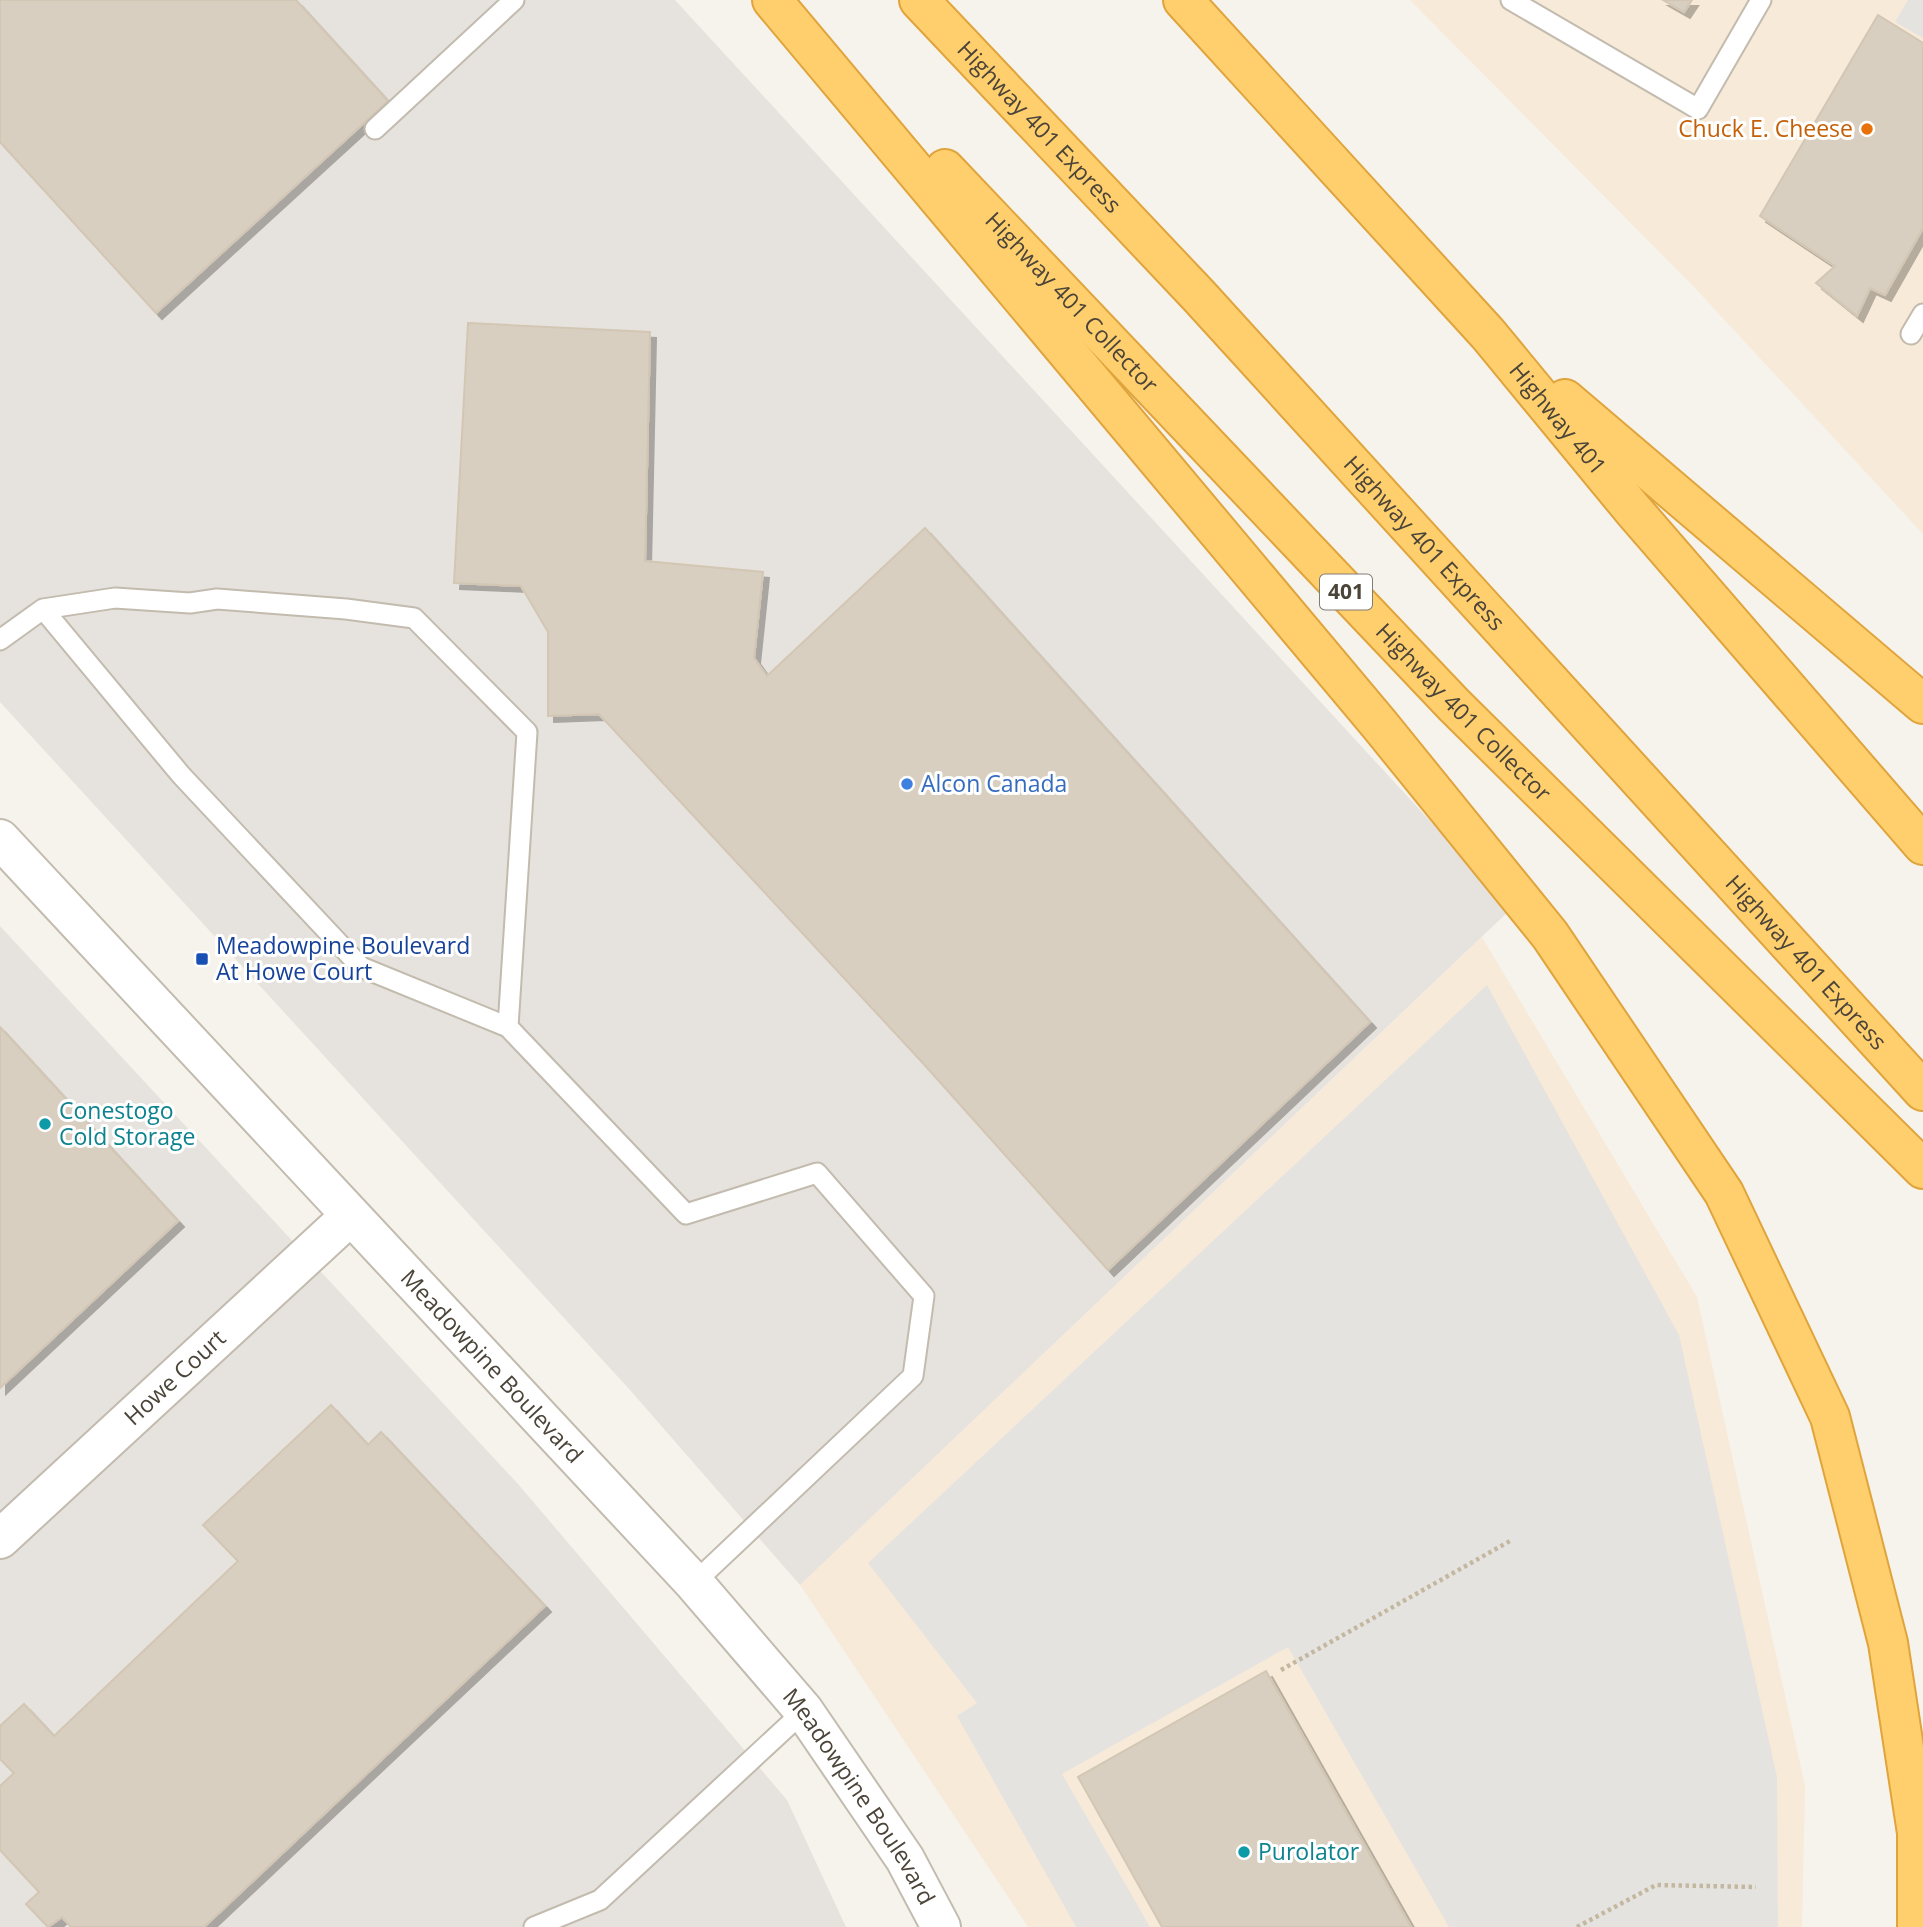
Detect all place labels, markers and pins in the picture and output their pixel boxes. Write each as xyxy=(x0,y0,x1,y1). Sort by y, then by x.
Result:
place label: Chuck E. Cheese xyxy=(1678,112,1853,144)
marker: Chuck E. Cheese xyxy=(1859,121,1875,137)
place label: Alcon Canada xyxy=(921,767,1067,799)
marker: Alcon Canada xyxy=(899,776,915,792)
place label: Meadowpine Boulevard At Howe Court xyxy=(216,929,470,987)
marker: Meadowpine Boulevard At Howe Court xyxy=(194,951,210,967)
place label: Conestogo Cold Storage xyxy=(59,1094,195,1152)
marker: Conestogo Cold Storage xyxy=(37,1116,53,1132)
place label: Purolator xyxy=(1258,1835,1360,1867)
marker: Purolator xyxy=(1236,1844,1252,1860)

